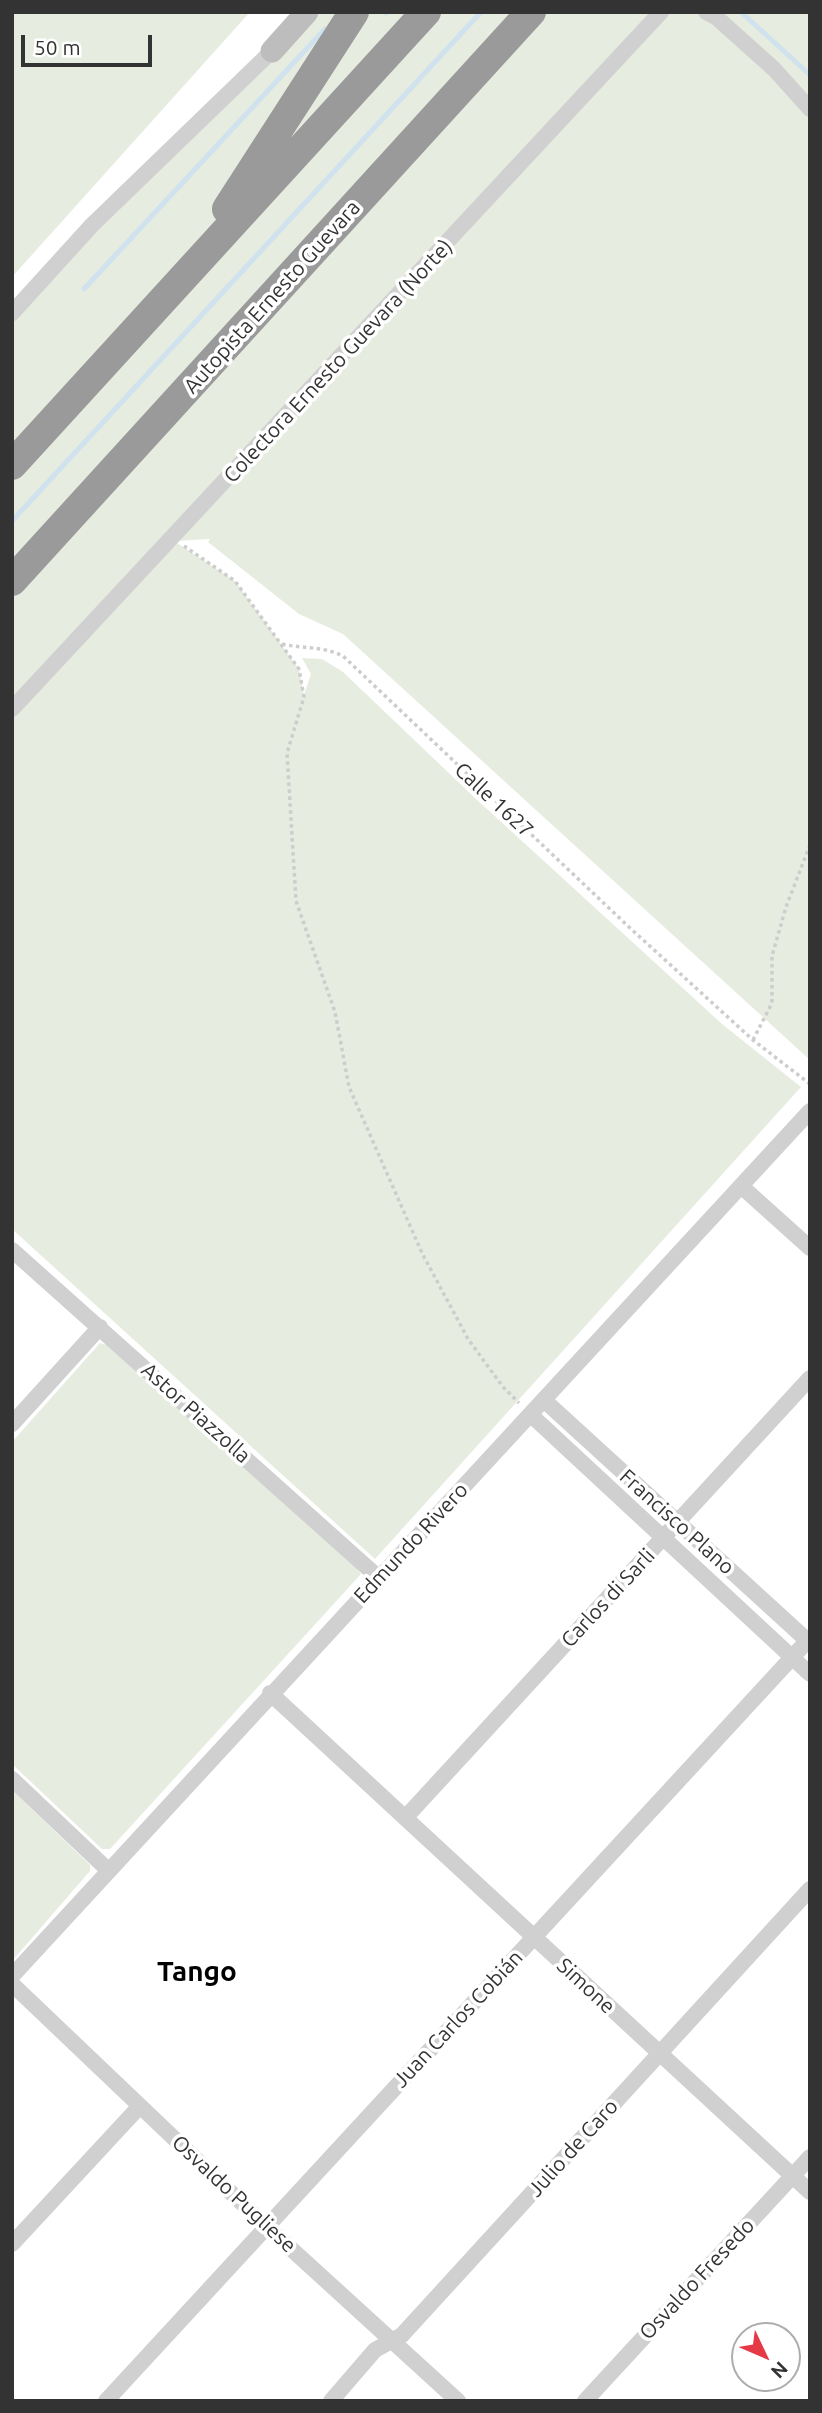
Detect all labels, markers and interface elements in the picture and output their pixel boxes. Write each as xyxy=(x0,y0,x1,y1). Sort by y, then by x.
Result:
scale bar xyxy=(24,21,156,65)
text: 50 m xyxy=(34,35,81,59)
street label: Autopista Ernesto Guevara xyxy=(179,195,365,399)
street label: Colectora Ernesto Guevara (Norte) xyxy=(218,234,458,488)
street label: Calle 1627 xyxy=(449,757,539,843)
street label: Astor Piazzolla xyxy=(136,1357,256,1469)
street label: Francisco Plano xyxy=(615,1464,739,1580)
street label: Edmundo Rivero xyxy=(349,1478,473,1608)
street label: Carlos di Sarli xyxy=(556,1543,660,1653)
street label: Juan Carlos Cobián xyxy=(388,1945,528,2093)
street label: Simone xyxy=(552,1953,620,2019)
district label: Tango xyxy=(157,1955,237,1989)
street label: Julio de Caro xyxy=(523,2094,623,2202)
street label: Osvaldo Pugliese xyxy=(167,2130,301,2258)
street label: Osvaldo Fresedo xyxy=(634,2213,760,2345)
north arrow xyxy=(731,2322,801,2392)
text: N xyxy=(767,2357,793,2383)

